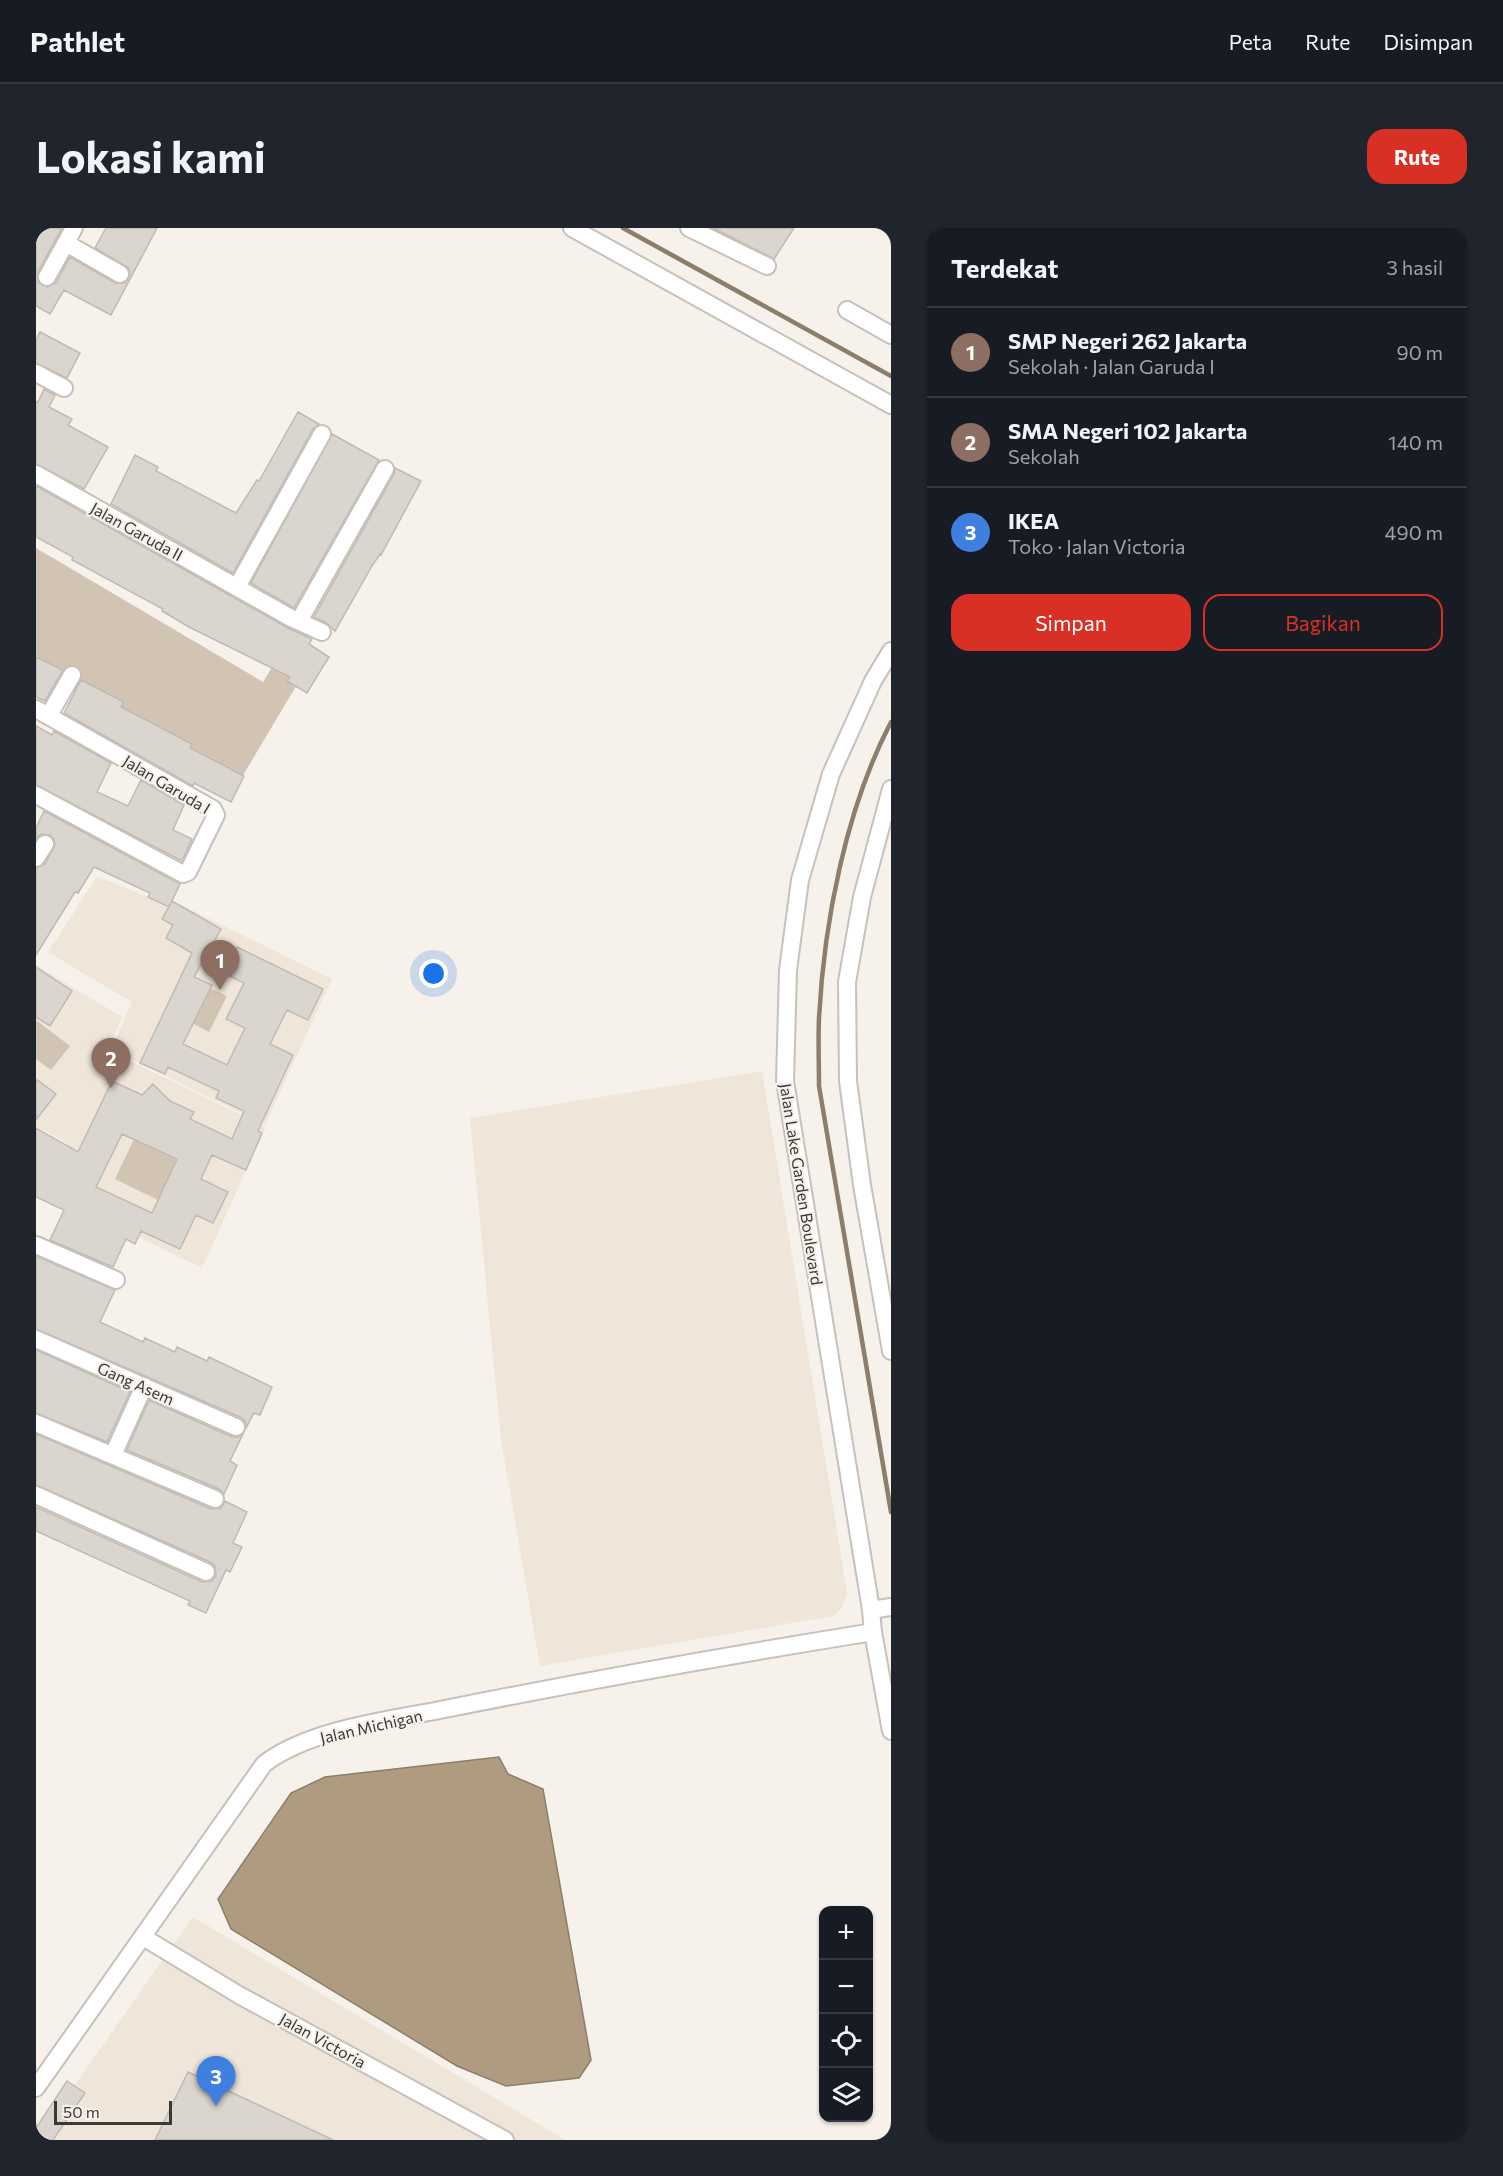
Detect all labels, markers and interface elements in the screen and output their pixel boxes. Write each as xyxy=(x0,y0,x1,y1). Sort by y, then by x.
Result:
text: Pathlet xyxy=(30,24,125,58)
text: Peta xyxy=(1229,29,1272,54)
text: Rute xyxy=(1305,29,1350,54)
text: Disimpan xyxy=(1383,29,1473,54)
button: Rute xyxy=(1367,129,1467,184)
text: Lokasi kami xyxy=(36,130,266,182)
text: Terdekat xyxy=(951,252,1058,283)
text: 3 hasil xyxy=(1387,255,1443,279)
text: SMP Negeri 262 Jakarta xyxy=(1008,327,1247,354)
text: 1 xyxy=(966,340,975,364)
text: 90 m xyxy=(1397,340,1443,364)
text: Sekolah · Jalan Garuda I xyxy=(1008,354,1215,378)
text: SMA Negeri 102 Jakarta xyxy=(1008,417,1247,444)
text: 2 xyxy=(965,430,976,454)
text: 140 m xyxy=(1388,430,1443,454)
text: Sekolah xyxy=(1008,444,1080,468)
street label: Jalan Garuda II xyxy=(87,498,187,564)
text: IKEA xyxy=(1008,507,1059,534)
text: 3 xyxy=(965,520,976,544)
text: 490 m xyxy=(1385,520,1443,544)
text: Toko · Jalan Victoria xyxy=(1008,534,1185,558)
button: Simpan xyxy=(951,594,1191,651)
button: Bagikan xyxy=(1203,594,1443,651)
street label: Jalan Garuda I xyxy=(120,751,214,817)
pin: 1 xyxy=(200,940,240,990)
your location xyxy=(419,959,448,988)
pin: 2 xyxy=(92,1038,130,1088)
street label: Jalan Lake Garden Boulevard xyxy=(777,1082,827,1286)
street label: Gang Asem xyxy=(95,1358,177,1408)
street label: Jalan Michigan xyxy=(318,1705,424,1747)
map controls xyxy=(819,1906,873,2122)
button: + xyxy=(819,1906,873,1960)
button: − xyxy=(819,1960,873,2014)
street label: Jalan Victoria xyxy=(277,2009,369,2071)
button: locate xyxy=(819,2014,873,2068)
pin: 3 xyxy=(196,2056,236,2106)
button: layers xyxy=(819,2068,873,2122)
scale bar xyxy=(54,2098,172,2126)
text: 50 m xyxy=(63,2102,100,2121)

